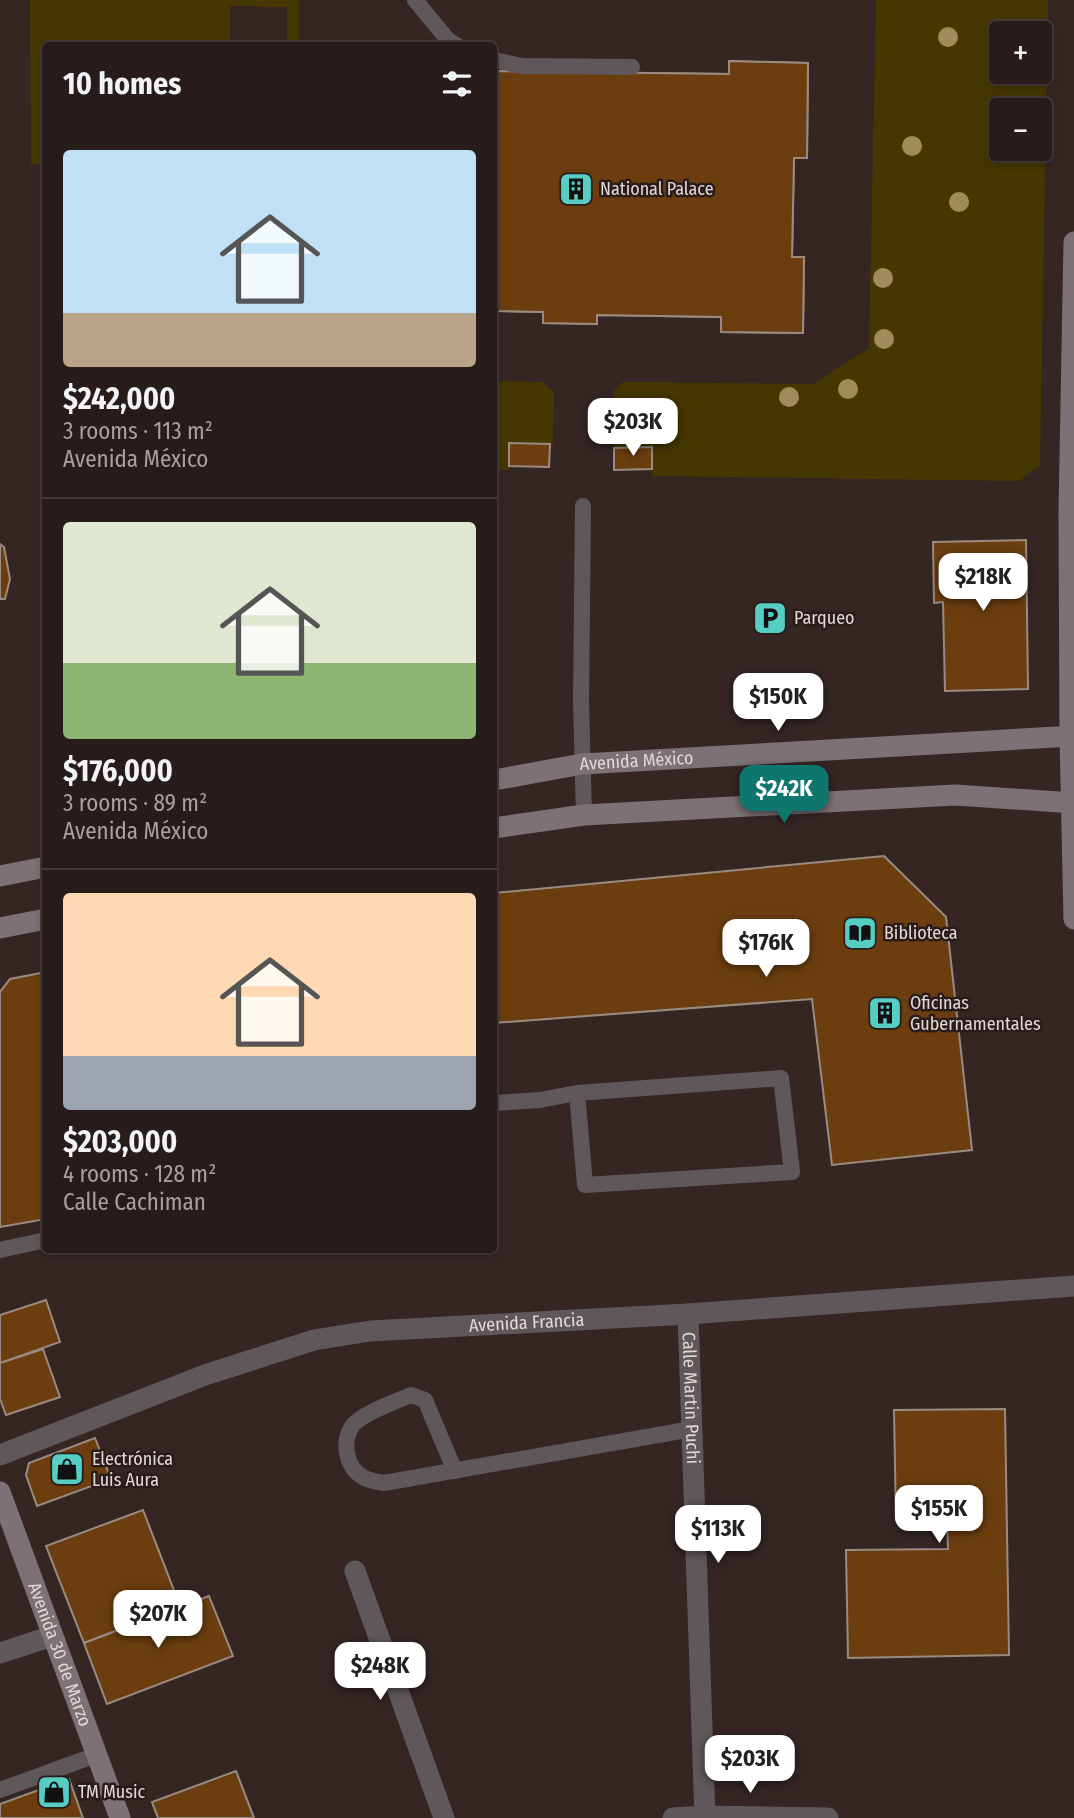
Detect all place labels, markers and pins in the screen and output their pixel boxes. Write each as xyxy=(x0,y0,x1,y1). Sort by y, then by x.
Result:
building icon: National Palace xyxy=(557,170,595,208)
place label: National Palace xyxy=(600,178,714,200)
pin: $203K xyxy=(584,398,682,458)
pin: $218K xyxy=(934,554,1032,613)
parking icon: Parqueo xyxy=(751,599,789,637)
place label: Parqueo xyxy=(794,607,855,629)
pin: $150K xyxy=(729,674,827,733)
pin: $242K xyxy=(735,766,833,825)
library icon: Biblioteca xyxy=(841,914,879,952)
pin: $176K xyxy=(717,920,815,979)
place label: Biblioteca xyxy=(884,922,958,944)
place label: Oficinas Gubernamentales xyxy=(910,992,1041,1035)
building icon: Oficinas Gubernamentales xyxy=(866,994,904,1032)
place label: Electrónica Luis Aura xyxy=(92,1448,173,1491)
shop icon: Electrónica Luis Aura xyxy=(48,1450,86,1488)
pin: $155K xyxy=(890,1486,988,1545)
pin: $113K xyxy=(669,1506,767,1565)
pin: $207K xyxy=(109,1590,207,1650)
pin: $248K xyxy=(331,1642,429,1702)
pin: $203K xyxy=(701,1736,799,1795)
shop icon: TM Music xyxy=(35,1773,73,1811)
place label: TM Music xyxy=(78,1781,145,1803)

